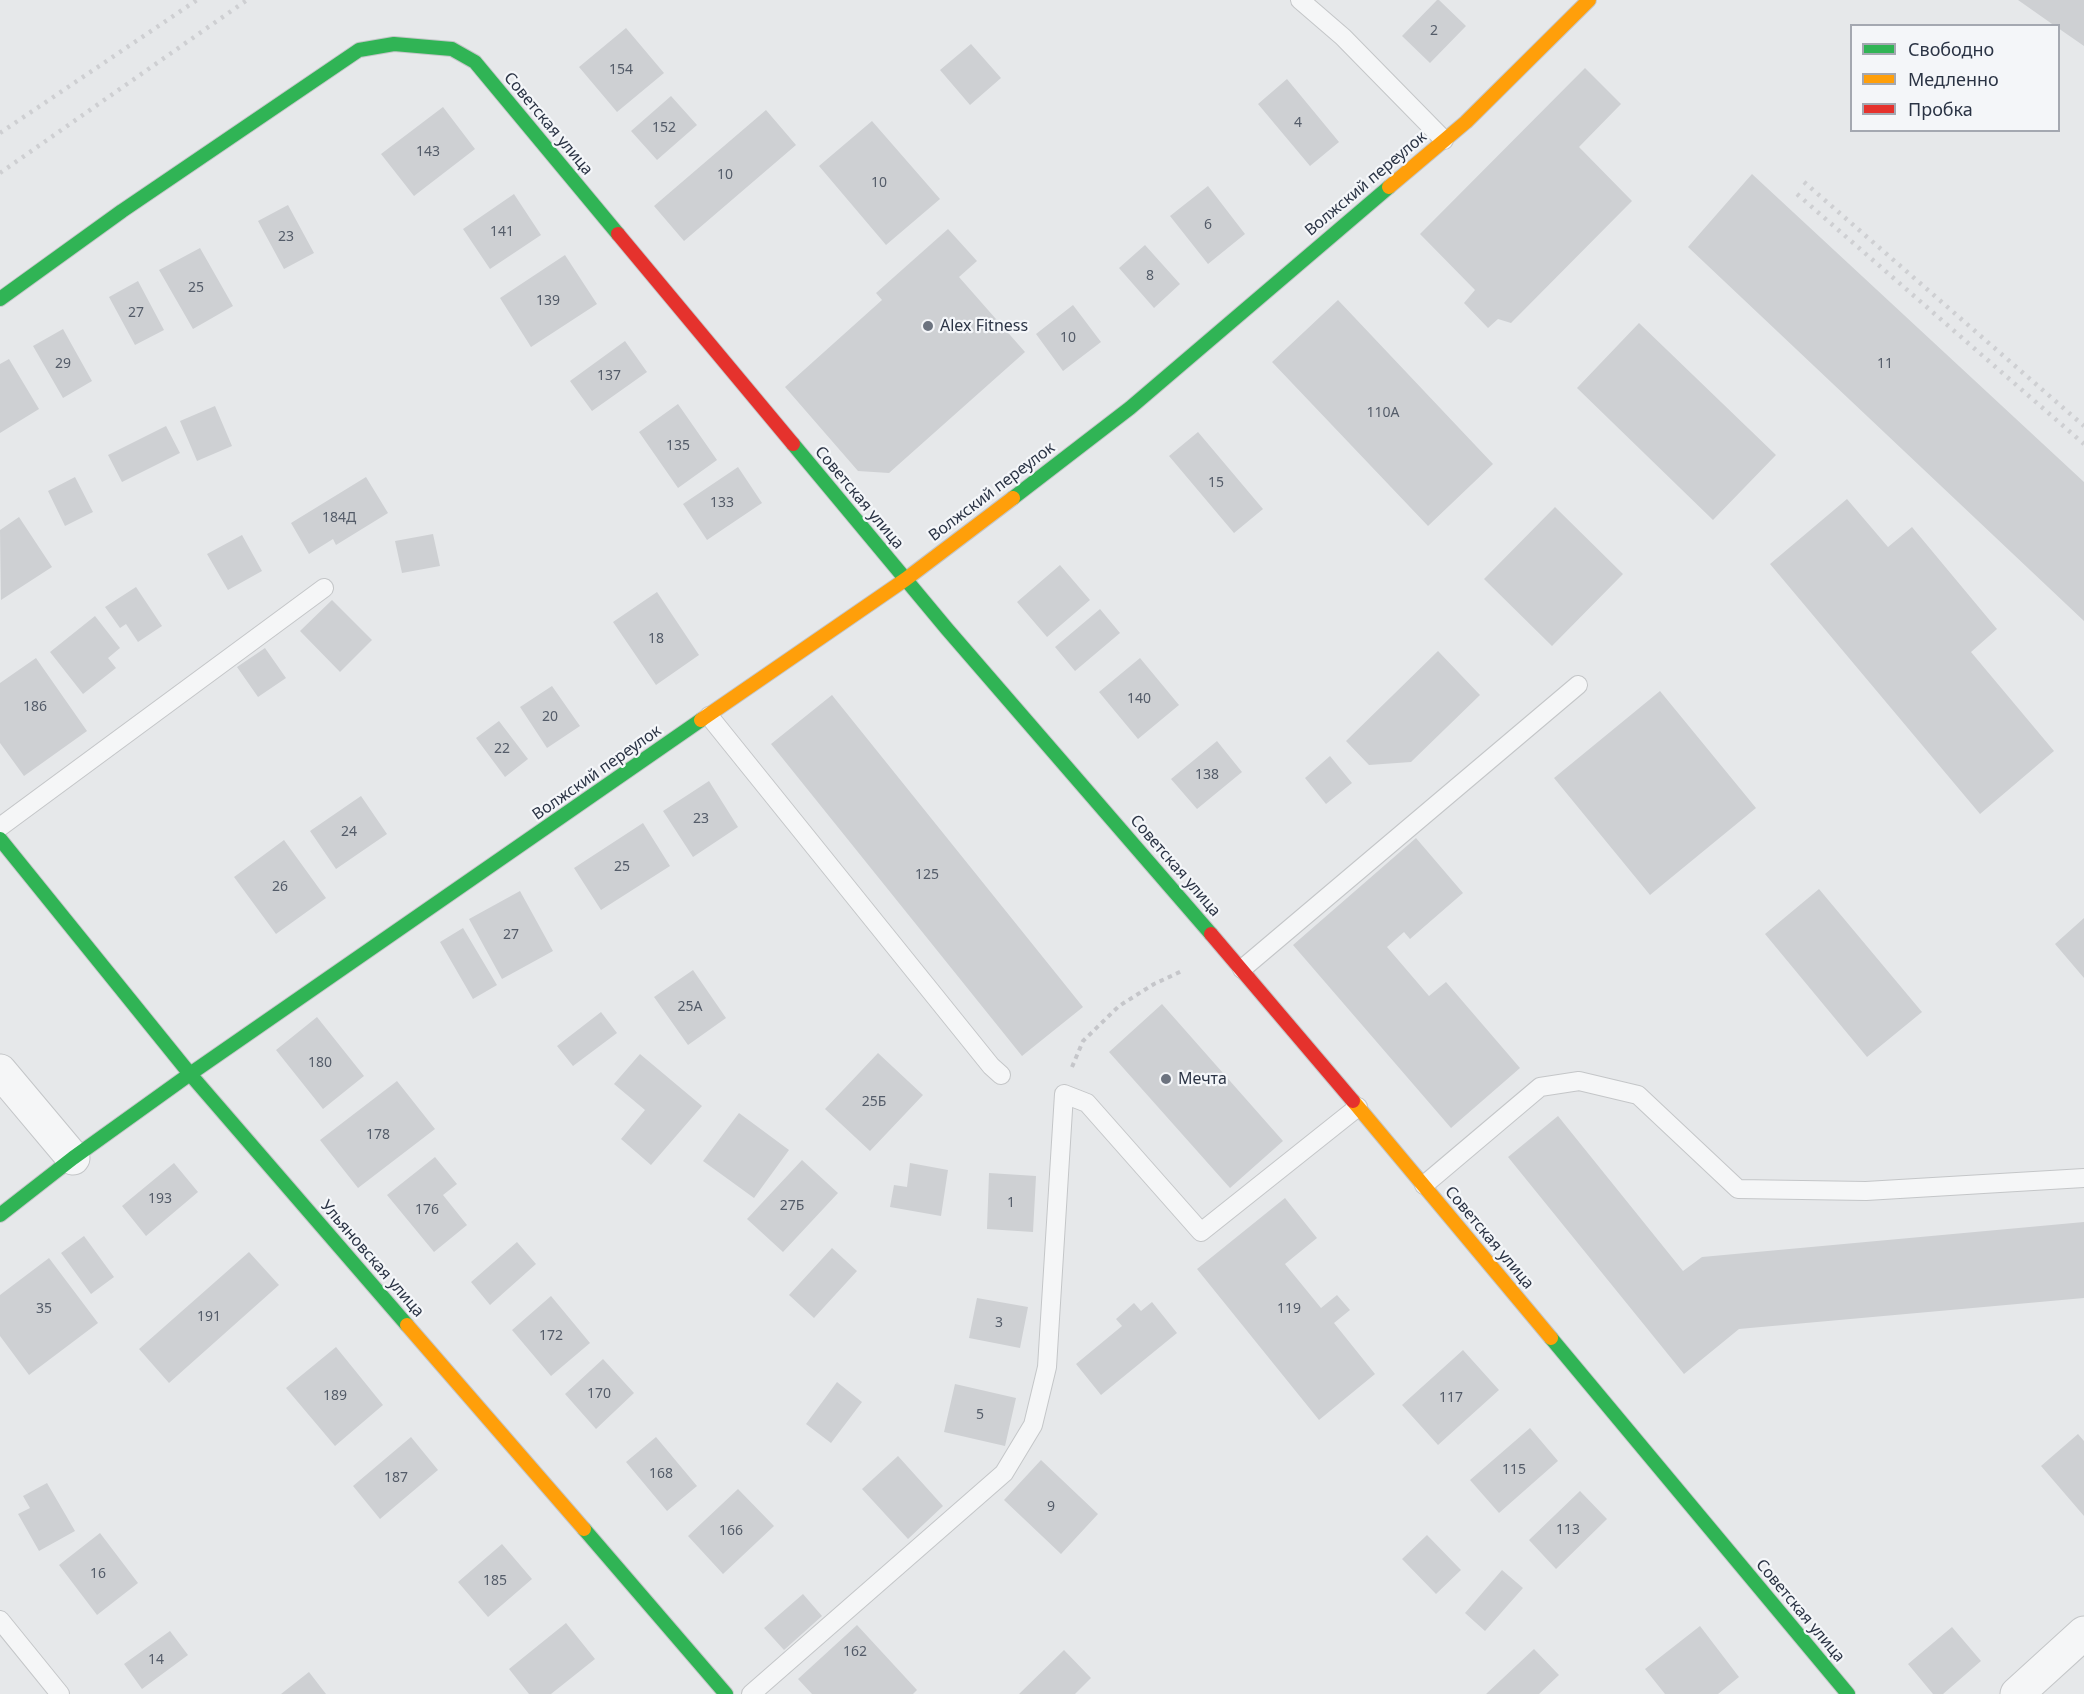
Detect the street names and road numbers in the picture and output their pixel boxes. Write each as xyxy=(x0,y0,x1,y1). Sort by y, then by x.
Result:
street label: Советская улица xyxy=(499,69,597,179)
street label: Волжский переулок xyxy=(1301,128,1431,240)
street label: Волжский переулок xyxy=(925,438,1059,546)
street label: Советская улица xyxy=(810,443,908,553)
street label: Волжский переулок xyxy=(529,721,665,825)
street label: Советская улица xyxy=(1126,811,1224,921)
street label: Советская улица xyxy=(1440,1183,1538,1293)
street label: Ульяновская улица xyxy=(316,1197,428,1321)
street label: Советская улица xyxy=(1751,1556,1849,1666)

